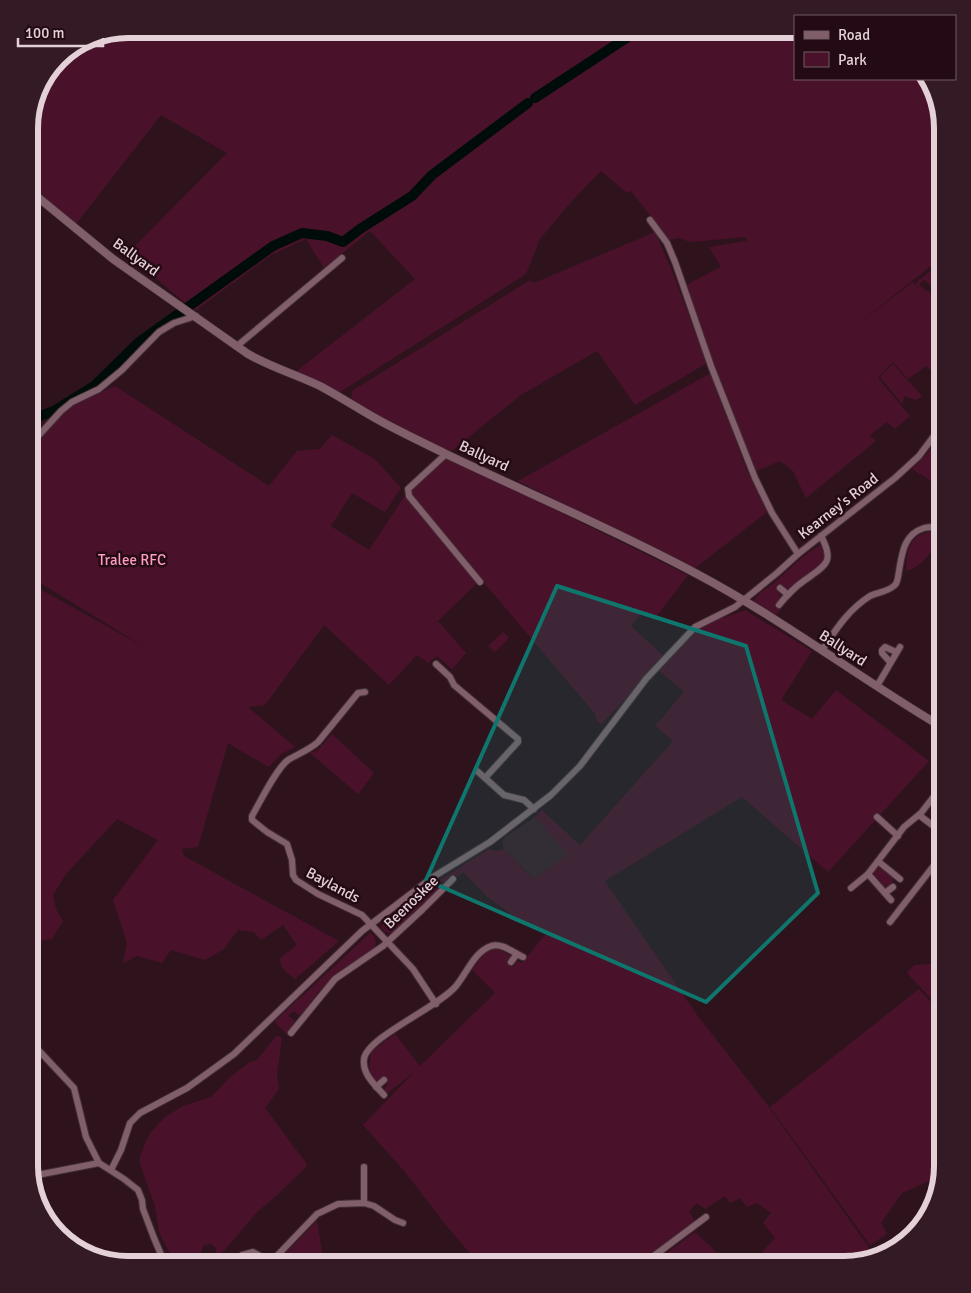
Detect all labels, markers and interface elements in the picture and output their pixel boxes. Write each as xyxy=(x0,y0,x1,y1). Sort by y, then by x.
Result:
scale bar xyxy=(18,15,102,47)
legend xyxy=(794,15,956,80)
text: 100 m xyxy=(25,24,65,42)
text: Road xyxy=(838,26,870,44)
text: Park xyxy=(838,51,867,69)
street label: Ballyard xyxy=(109,234,163,280)
street label: Ballyard xyxy=(456,437,512,475)
street label: Kearney's Road xyxy=(794,469,882,543)
park label: Tralee RFC xyxy=(98,551,166,569)
street label: Ballyard xyxy=(816,626,870,670)
street label: Baylands xyxy=(303,863,363,907)
street label: Beenoskee xyxy=(380,872,442,932)

